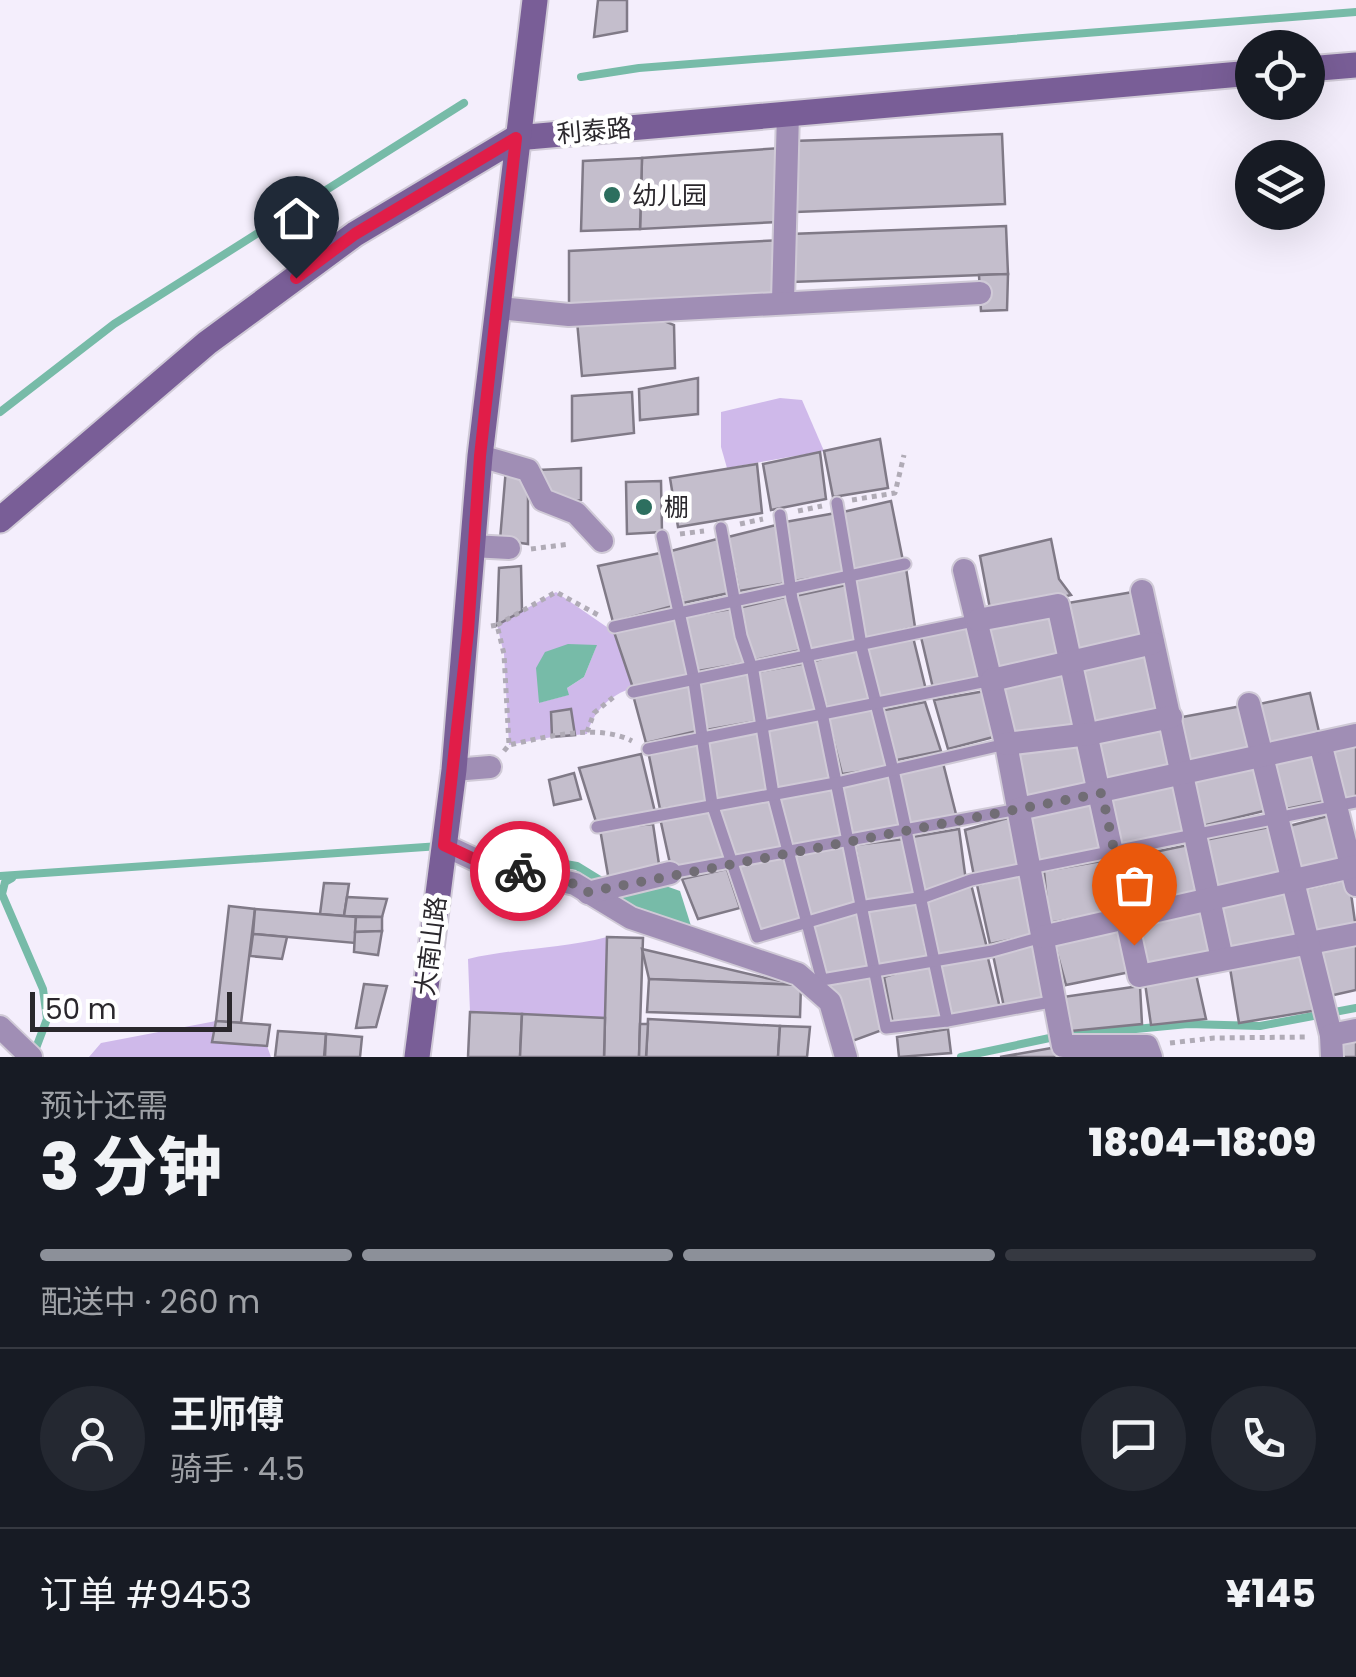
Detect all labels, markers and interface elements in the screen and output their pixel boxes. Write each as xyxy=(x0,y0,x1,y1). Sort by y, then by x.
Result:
map controls xyxy=(1235,30,1325,230)
button: locate xyxy=(1235,30,1325,120)
street label: 利泰路 xyxy=(555,110,633,152)
button: layers xyxy=(1235,140,1325,230)
pin xyxy=(254,176,339,279)
place label: 幼儿园 xyxy=(632,178,707,213)
marker: 幼儿园 xyxy=(601,184,623,206)
icon: home xyxy=(269,191,324,246)
place label: 棚 xyxy=(664,490,689,525)
marker: 棚 xyxy=(633,496,655,518)
courier xyxy=(470,821,570,921)
pin xyxy=(1092,843,1177,946)
icon: bike xyxy=(493,844,548,899)
icon: bag xyxy=(1107,858,1162,913)
street label: 大南山路 xyxy=(408,894,454,998)
scale bar xyxy=(30,987,232,1032)
text: 50 m xyxy=(45,990,116,1029)
text: 预计还需 xyxy=(40,1083,168,1128)
text: 18:04–18:09 xyxy=(1089,1116,1316,1169)
text: 3 分钟 xyxy=(40,1122,222,1213)
text: 配送中 · 260 m xyxy=(40,1279,260,1324)
button: person xyxy=(40,1386,145,1491)
button: chat xyxy=(1081,1386,1186,1491)
button: phone xyxy=(1211,1386,1316,1491)
text: 王师傅 xyxy=(170,1388,284,1441)
text: 骑手 · 4.5 xyxy=(170,1446,305,1491)
text: ¥145 xyxy=(1226,1567,1316,1620)
text: 订单 #9453 xyxy=(40,1568,252,1621)

